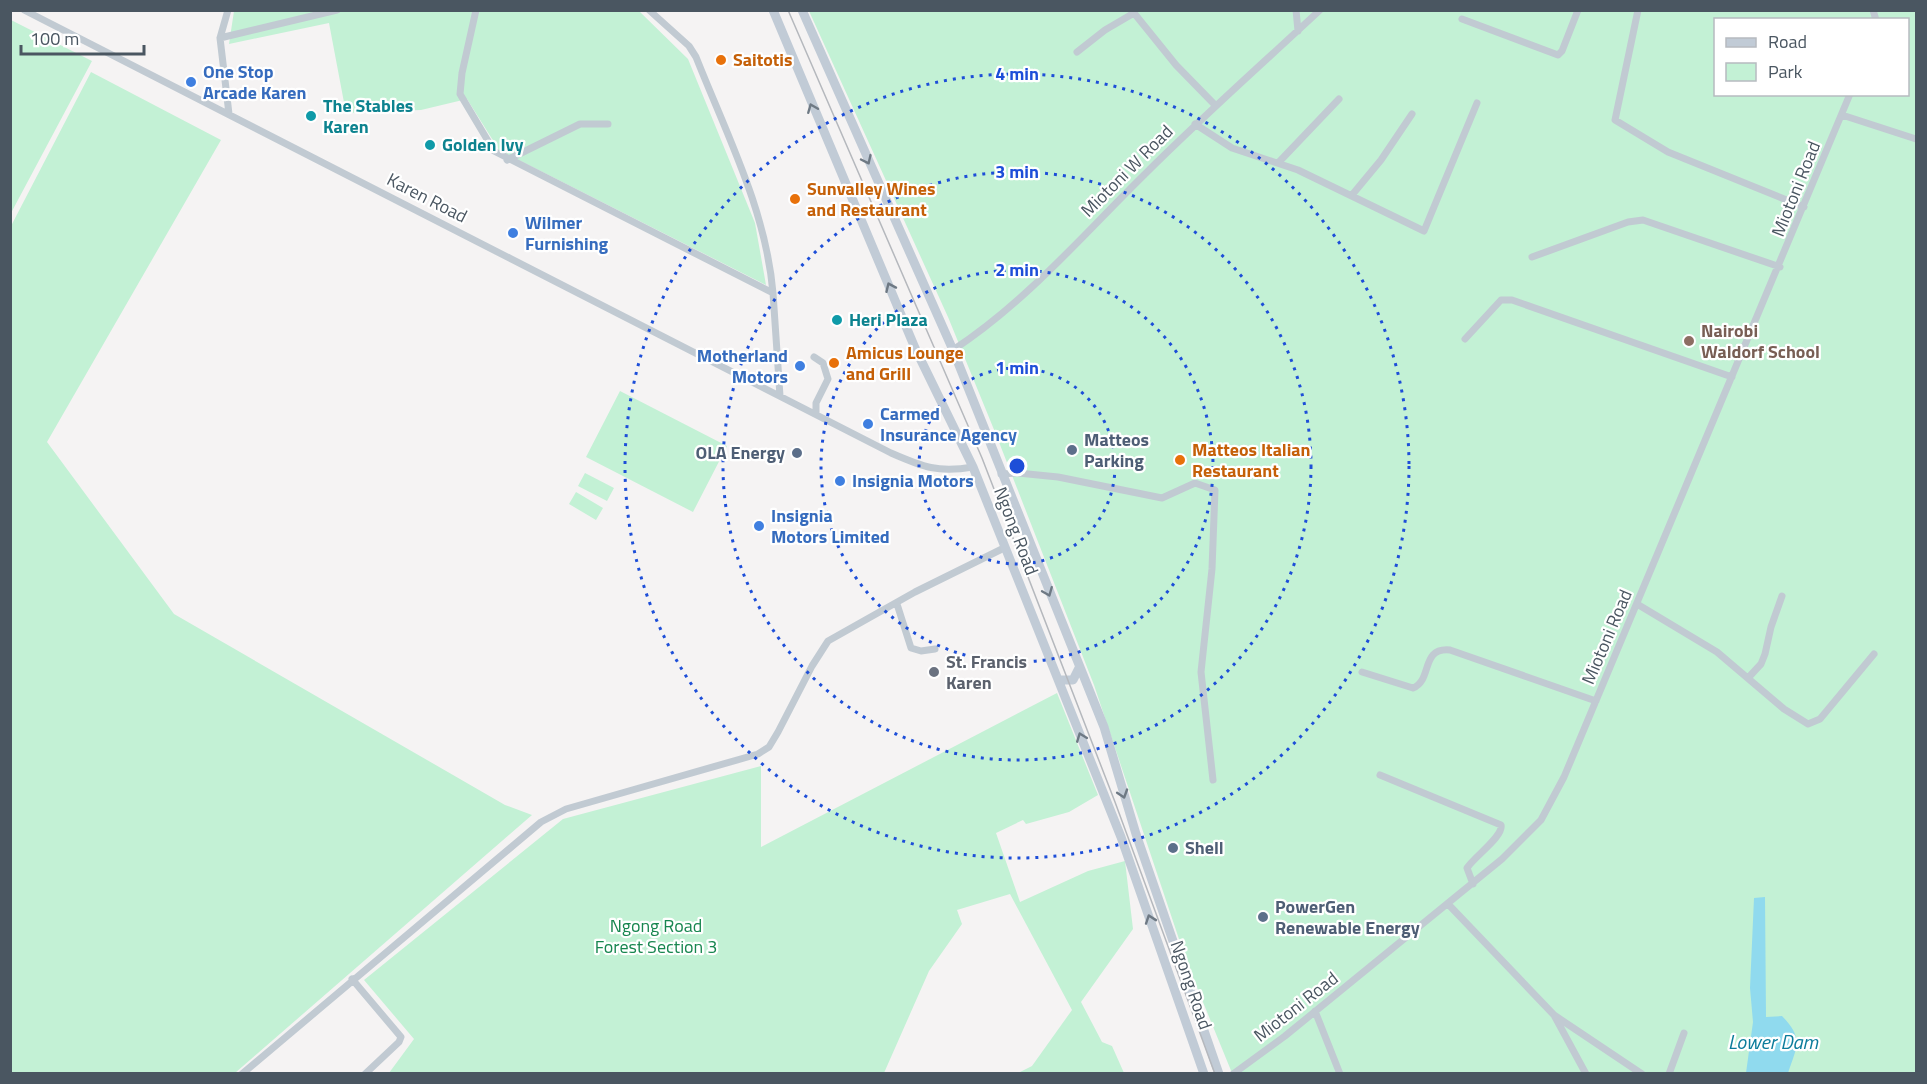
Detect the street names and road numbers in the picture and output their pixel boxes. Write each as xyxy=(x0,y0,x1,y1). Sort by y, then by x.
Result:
street label: Miotoni W Road xyxy=(1074,118,1179,223)
street label: Miotoni Road xyxy=(1764,137,1827,241)
street label: Karen Road xyxy=(382,166,472,229)
street label: Ngong Road xyxy=(987,483,1046,579)
street label: Miotoni Road xyxy=(1574,585,1639,689)
street label: Ngong Road xyxy=(1164,937,1219,1033)
street label: Miotoni Road xyxy=(1248,965,1344,1048)

